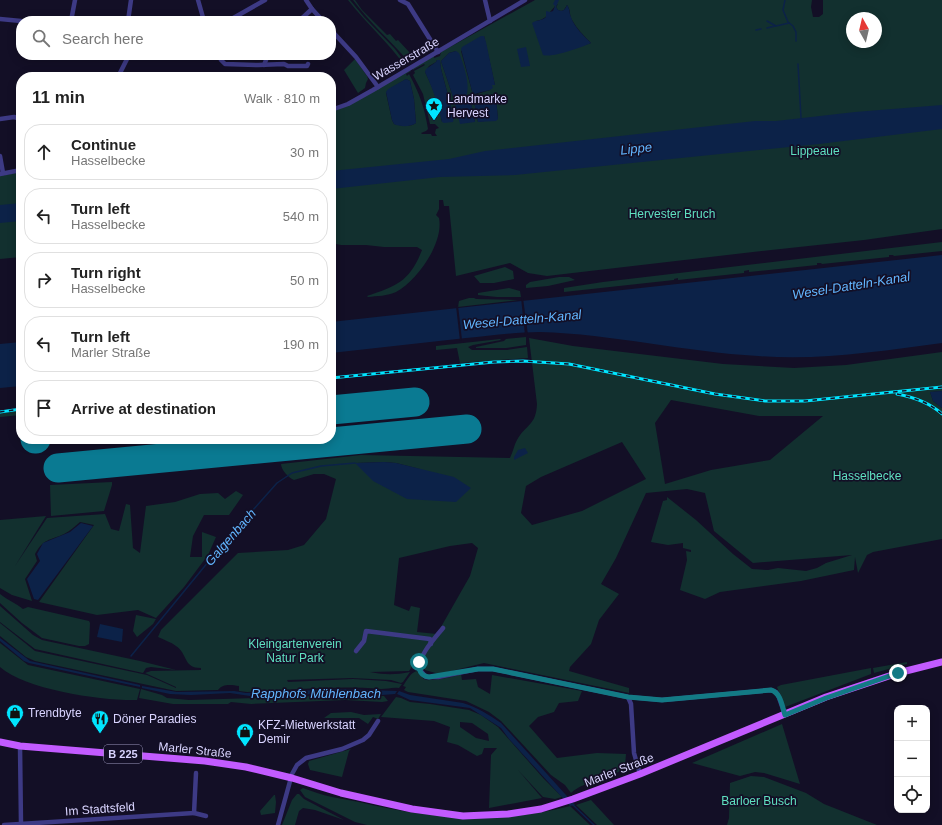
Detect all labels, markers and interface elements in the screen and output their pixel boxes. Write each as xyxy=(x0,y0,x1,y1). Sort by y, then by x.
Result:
north arrow xyxy=(846,12,882,48)
search box xyxy=(16,16,336,60)
icon: search xyxy=(30,27,52,49)
text: Search here xyxy=(62,30,144,47)
street label: Wasserstraße xyxy=(370,34,442,84)
text: 11 min xyxy=(32,88,85,107)
text: Walk · 810 m xyxy=(244,91,320,106)
place label: Landmarke Hervest xyxy=(447,92,507,120)
place icon: Landmarke Hervest xyxy=(424,96,444,121)
text: Continue xyxy=(71,136,136,153)
water label: Lippe xyxy=(619,139,653,158)
icon: ahead xyxy=(33,141,55,163)
park label: Lippeaue xyxy=(790,144,840,158)
text: 30 m xyxy=(290,145,319,160)
text: Hasselbecke xyxy=(71,153,145,168)
text: Turn left xyxy=(71,200,130,217)
icon: left xyxy=(33,205,55,227)
park label: Hervester Bruch xyxy=(629,207,715,221)
text: 540 m xyxy=(283,209,319,224)
text: Hasselbecke xyxy=(71,217,145,232)
text: Turn right xyxy=(71,264,141,281)
icon: right xyxy=(33,269,55,291)
water label: Wesel-Datteln-Kanal xyxy=(791,269,912,302)
text: 50 m xyxy=(290,273,319,288)
text: Hasselbecke xyxy=(71,281,145,296)
water label: Wesel-Datteln-Kanal xyxy=(462,307,583,332)
text: Turn left xyxy=(71,328,130,345)
icon: left xyxy=(33,333,55,355)
text: 190 m xyxy=(283,337,319,352)
text: Marler Straße xyxy=(71,345,150,360)
icon: arrive xyxy=(33,397,55,419)
text: Arrive at destination xyxy=(71,400,216,417)
park label: Hasselbecke xyxy=(833,469,902,483)
water label: Galgenbach xyxy=(202,506,259,569)
park label: Kleingartenverein Natur Park xyxy=(248,637,342,665)
route start xyxy=(410,653,428,671)
route end xyxy=(889,664,907,682)
water label: Rapphofs Mühlenbach xyxy=(251,686,381,701)
shop icon: Trendbyte xyxy=(5,703,25,728)
map controls xyxy=(894,705,930,813)
button: + xyxy=(894,705,930,741)
place label: Trendbyte xyxy=(28,706,82,720)
restaurant icon: Döner Paradies xyxy=(90,709,110,734)
place label: Döner Paradies xyxy=(113,712,196,726)
place label: KFZ-Mietwerkstatt Demir xyxy=(258,718,356,746)
shop icon: KFZ-Mietwerkstatt Demir xyxy=(235,722,255,747)
street label: Marler Straße xyxy=(158,739,233,761)
button: − xyxy=(894,741,930,777)
road number: B 225 xyxy=(104,745,142,763)
street label: Marler Straße xyxy=(582,750,656,790)
button: locate xyxy=(894,777,930,813)
park label: Barloer Busch xyxy=(721,794,797,808)
street label: Im Stadtsfeld xyxy=(65,800,135,818)

